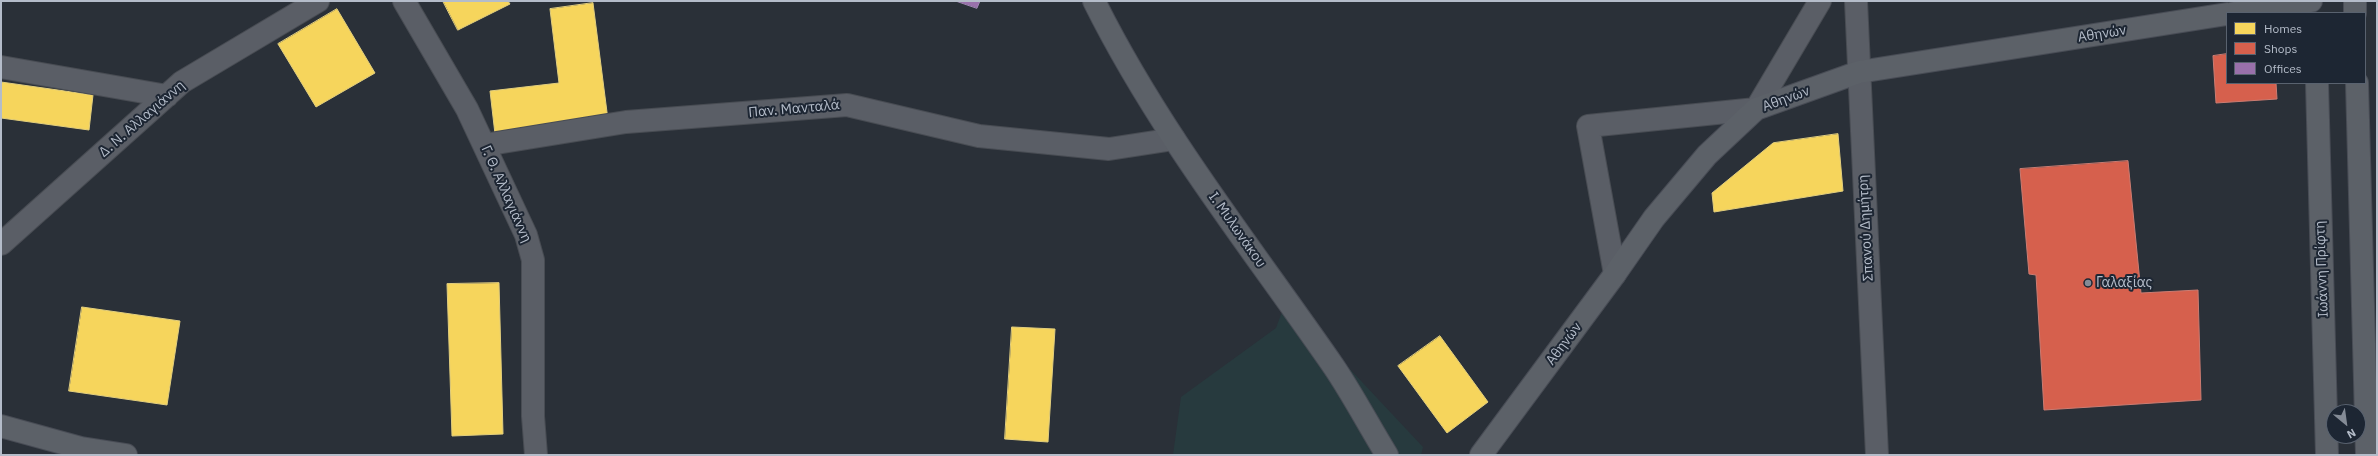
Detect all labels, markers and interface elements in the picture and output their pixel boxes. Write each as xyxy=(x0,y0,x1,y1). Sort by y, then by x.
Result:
legend xyxy=(2226,12,2366,84)
text: Homes xyxy=(2264,21,2302,36)
street label: Αθηνών xyxy=(2076,22,2128,46)
text: Shops xyxy=(2264,41,2297,56)
text: Offices xyxy=(2264,61,2302,76)
street label: Δ. Ν. Αλλαγιάννη xyxy=(96,77,188,161)
street label: Αθηνών xyxy=(1760,83,1812,115)
street label: Παν. Μανταλά xyxy=(748,97,840,121)
street label: Γ. Θ. Αλλαγιάννη xyxy=(477,143,535,245)
street label: Σπανού Δημήτρη xyxy=(1855,174,1877,282)
street label: Ι. Μυλωνάκου xyxy=(1205,189,1269,271)
street label: Ιωάννη Πρίφτη xyxy=(2312,220,2332,318)
place label: Γαλαξίας xyxy=(2096,275,2152,291)
marker: Γαλαξίας xyxy=(2083,278,2093,288)
street label: Αθηνών xyxy=(1543,319,1585,369)
north arrow xyxy=(2326,404,2366,444)
text: N xyxy=(2344,426,2358,442)

